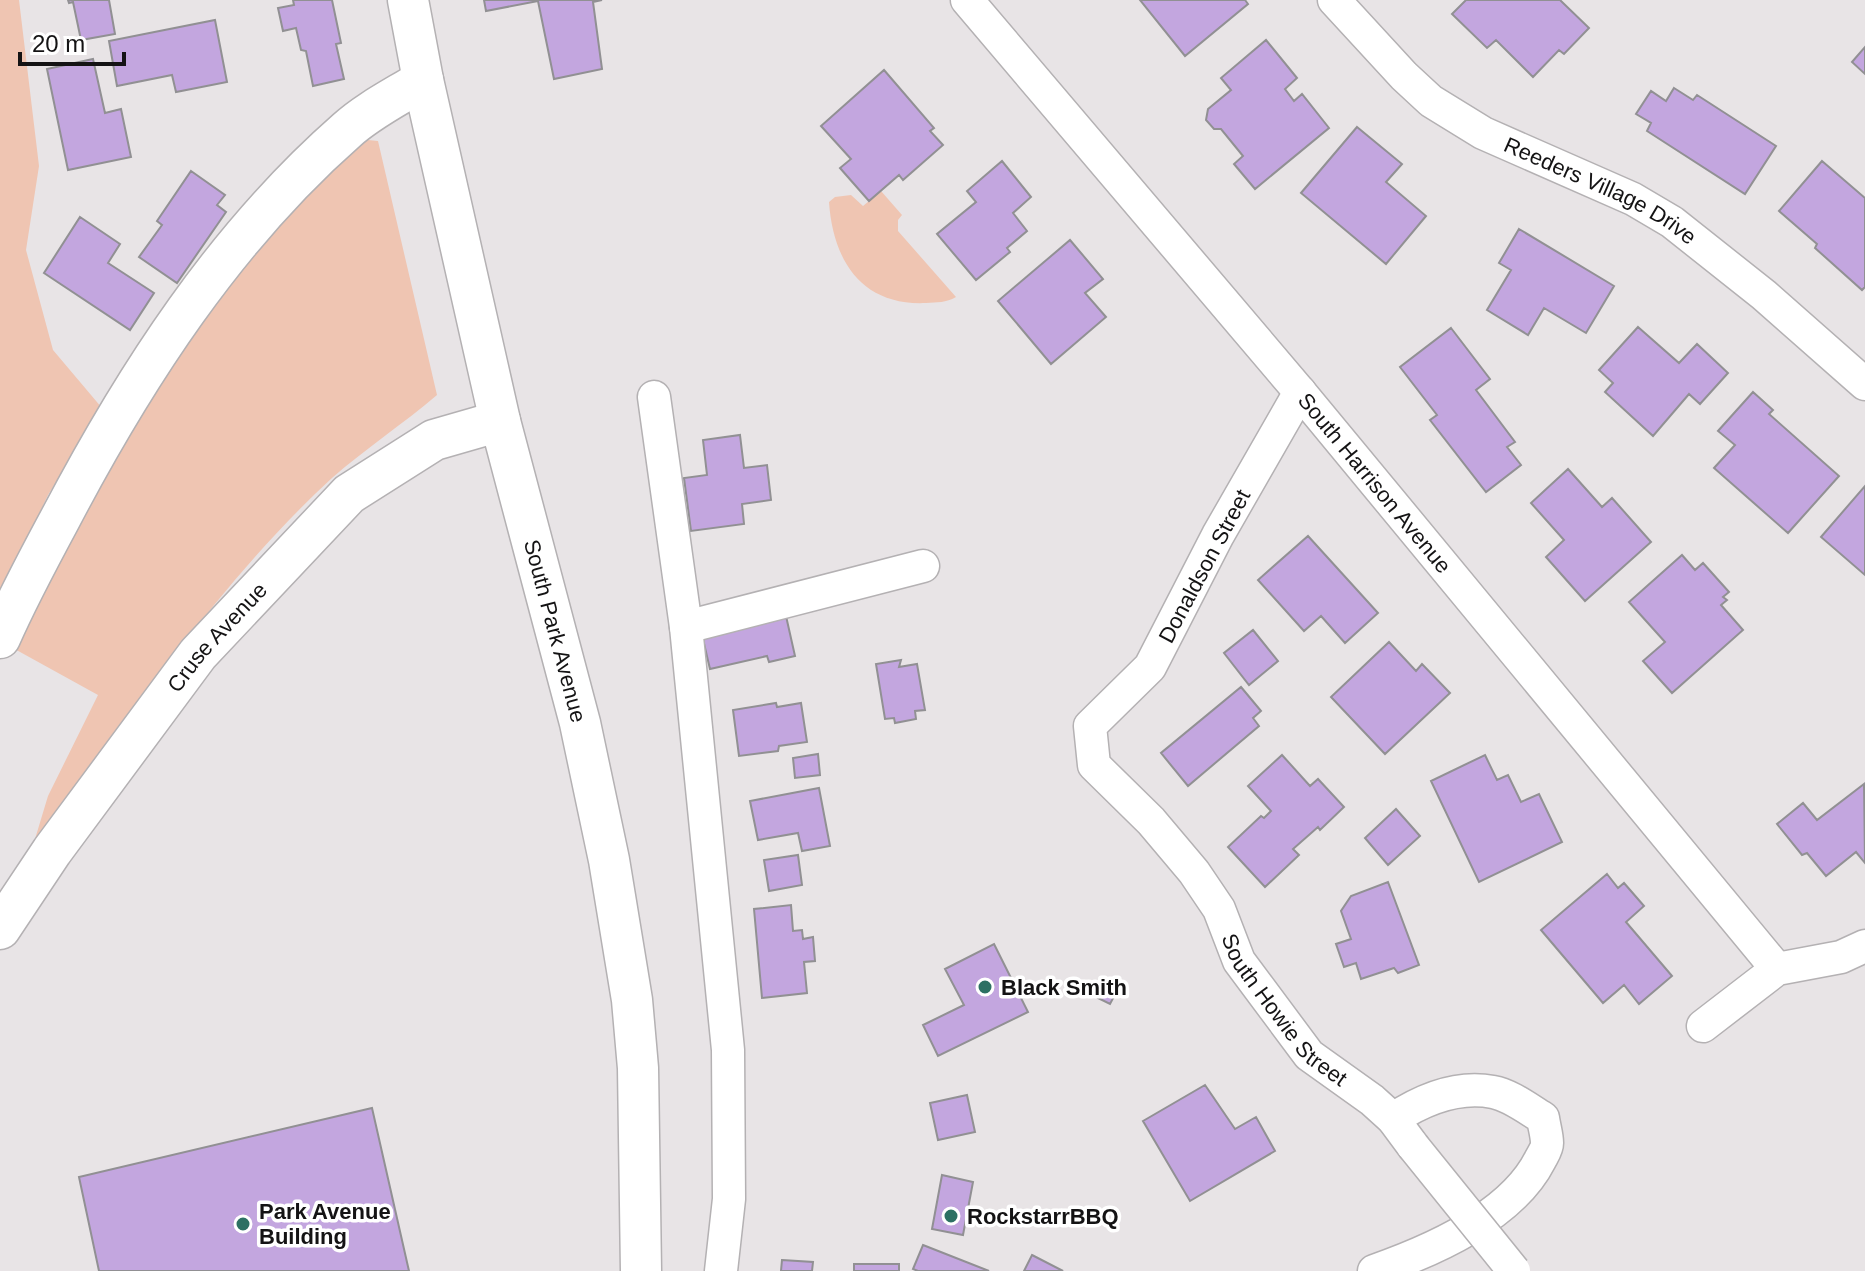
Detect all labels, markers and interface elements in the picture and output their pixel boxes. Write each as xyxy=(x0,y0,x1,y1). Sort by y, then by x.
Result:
scale bar xyxy=(20,16,124,66)
text: 20 m xyxy=(32,30,85,57)
street label: Reeders Village Drive xyxy=(1500,132,1701,250)
street label: South Harrison Avenue xyxy=(1293,388,1456,578)
street label: Donaldson Street xyxy=(1153,485,1255,647)
street label: South Park Avenue xyxy=(519,537,591,725)
street label: Cruse Avenue xyxy=(162,577,272,697)
street label: South Howie Street xyxy=(1217,930,1352,1091)
place label: Black Smith xyxy=(1001,975,1127,1000)
marker: Black Smith xyxy=(976,978,994,996)
place label: Park Avenue Building xyxy=(259,1199,391,1249)
place label: RockstarrBBQ xyxy=(967,1204,1119,1229)
marker: RockstarrBBQ xyxy=(942,1207,960,1225)
marker: Park Avenue Building xyxy=(234,1215,252,1233)

